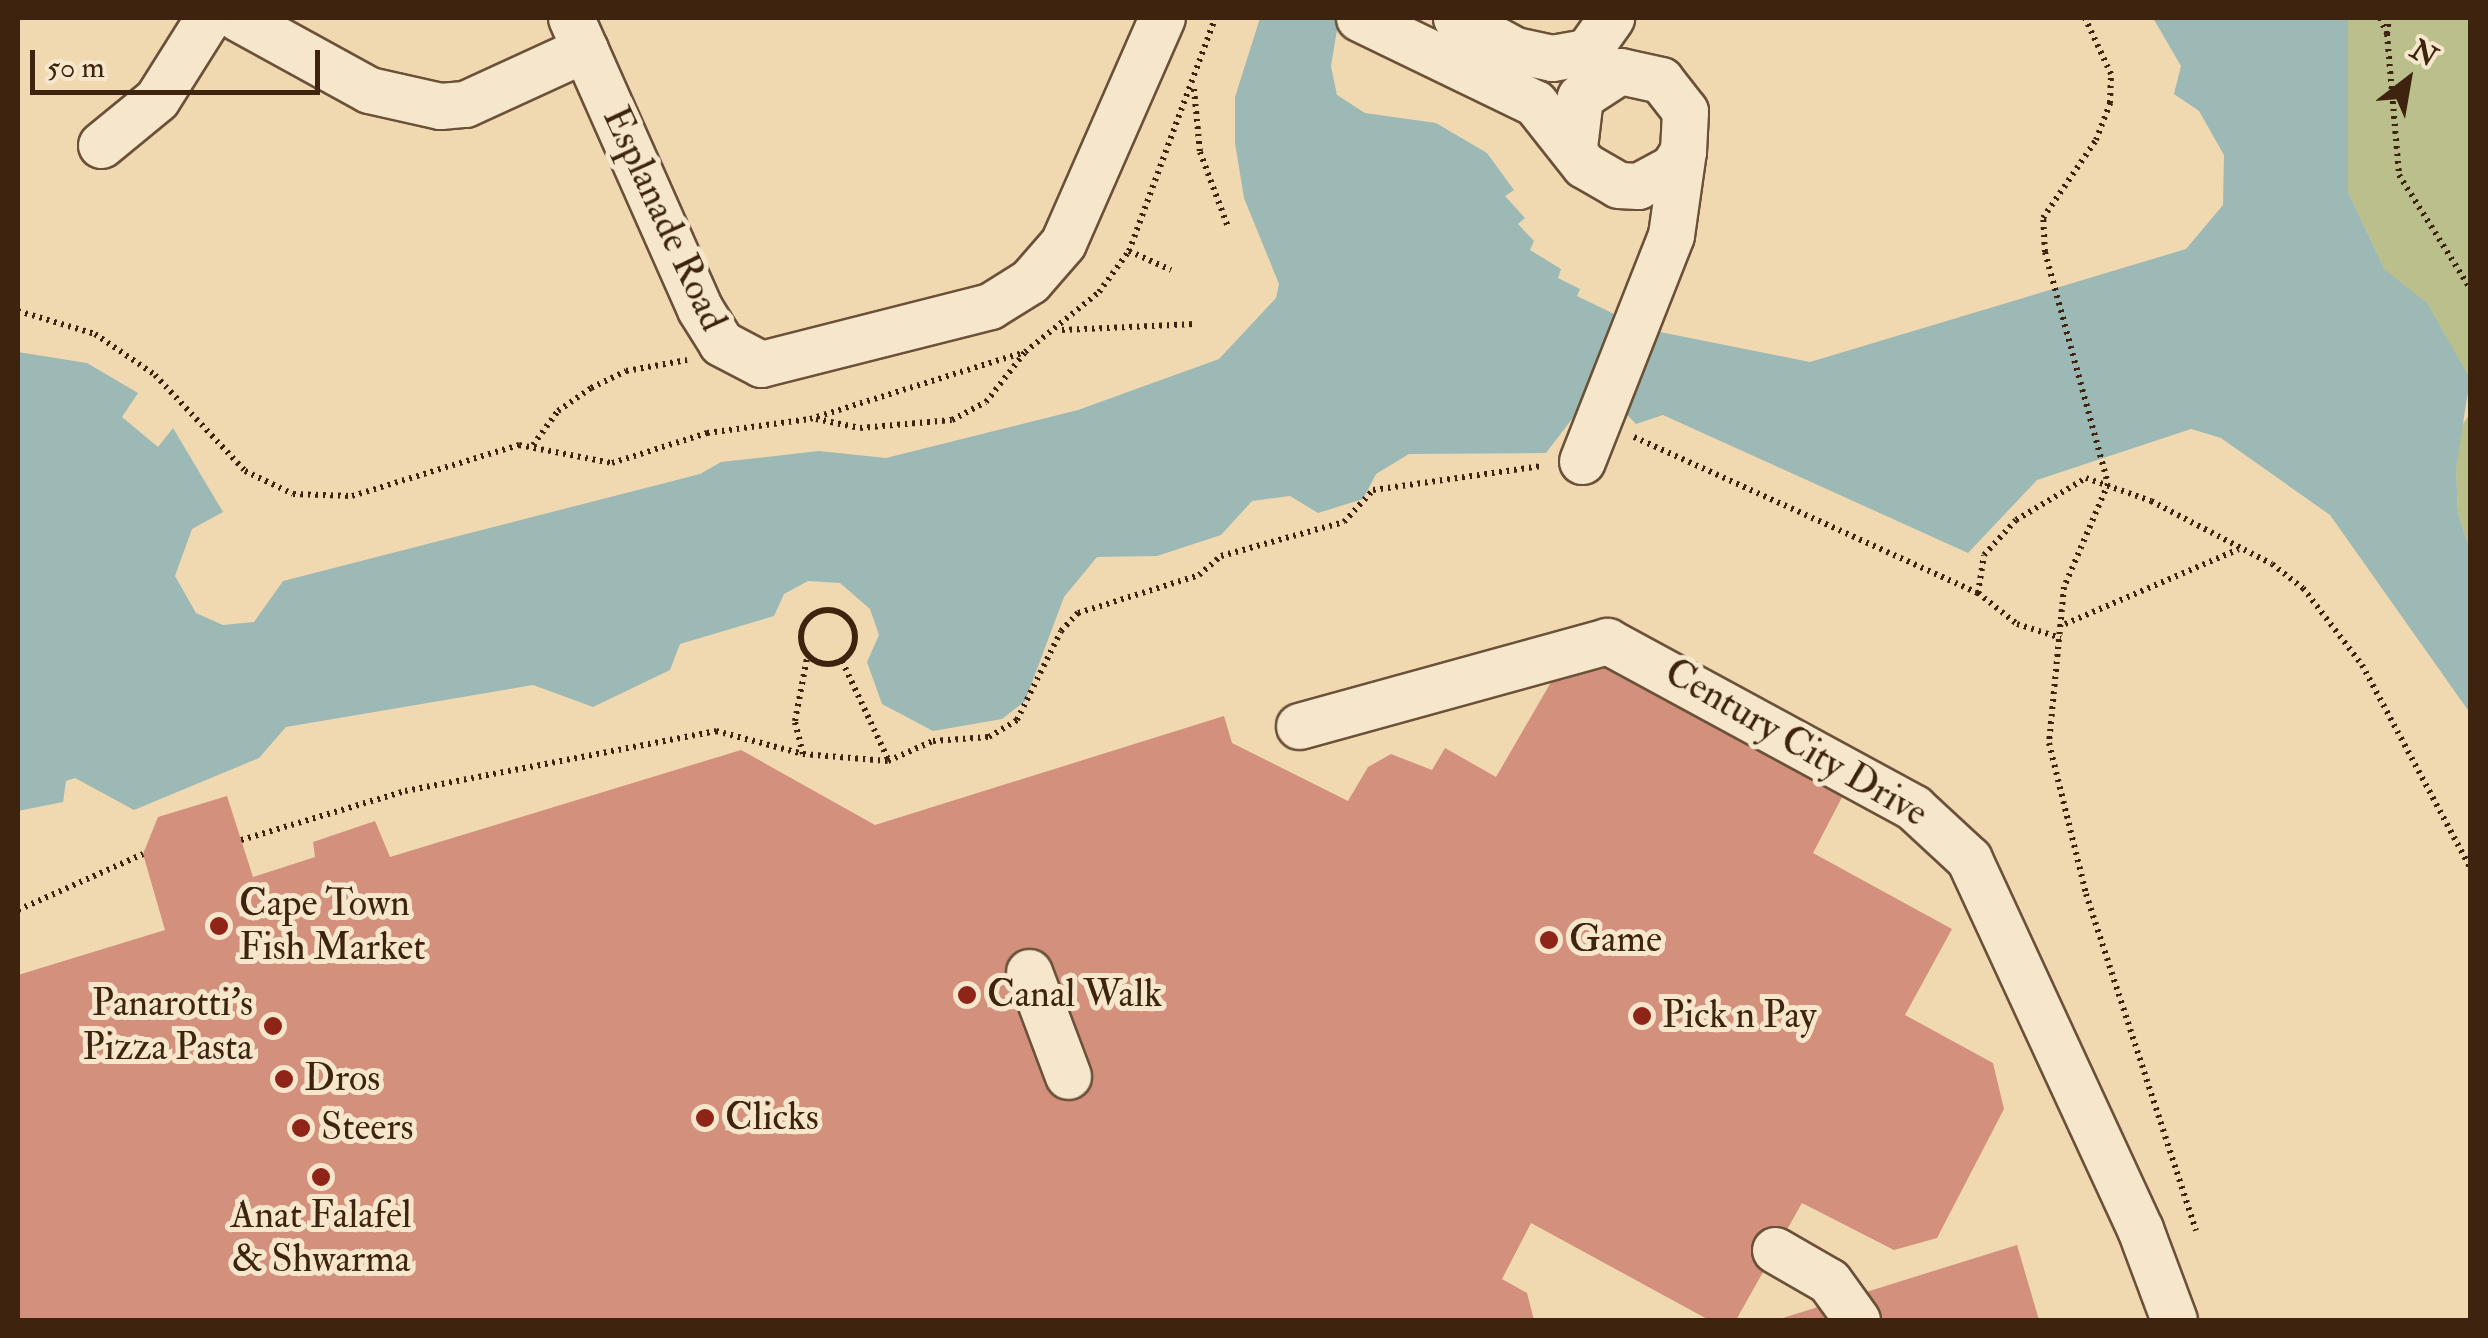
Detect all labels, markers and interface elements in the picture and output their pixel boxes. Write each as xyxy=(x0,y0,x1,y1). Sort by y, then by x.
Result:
scale bar xyxy=(35,30,325,92)
north arrow xyxy=(2358,30,2458,130)
text: N xyxy=(2404,32,2443,75)
text: 50 m xyxy=(47,49,105,86)
street label: Esplanade Road xyxy=(592,100,736,338)
street label: Century City Drive xyxy=(1657,649,1935,837)
place label: Cape Town Fish Market xyxy=(239,881,425,971)
marker: Cape Town Fish Market xyxy=(208,915,230,937)
place label: Game xyxy=(1569,917,1662,963)
marker: Game xyxy=(1538,929,1560,951)
place label: Canal Walk xyxy=(987,972,1162,1018)
place label: Panarotti's Pizza Pasta xyxy=(83,981,253,1070)
marker: Canal Walk xyxy=(956,984,978,1006)
place label: Pick n Pay xyxy=(1662,993,1816,1039)
marker: Pick n Pay xyxy=(1631,1005,1653,1027)
marker: Panarotti's Pizza Pasta xyxy=(262,1015,284,1037)
place label: Dros xyxy=(304,1056,380,1102)
marker: Dros xyxy=(273,1068,295,1090)
place label: Clicks xyxy=(725,1095,819,1141)
place label: Steers xyxy=(321,1105,413,1151)
marker: Clicks xyxy=(694,1107,716,1129)
marker: Steers xyxy=(290,1117,312,1139)
marker: Anat Falafel & Shwarma xyxy=(310,1166,332,1188)
place label: Anat Falafel & Shwarma xyxy=(230,1193,412,1282)

